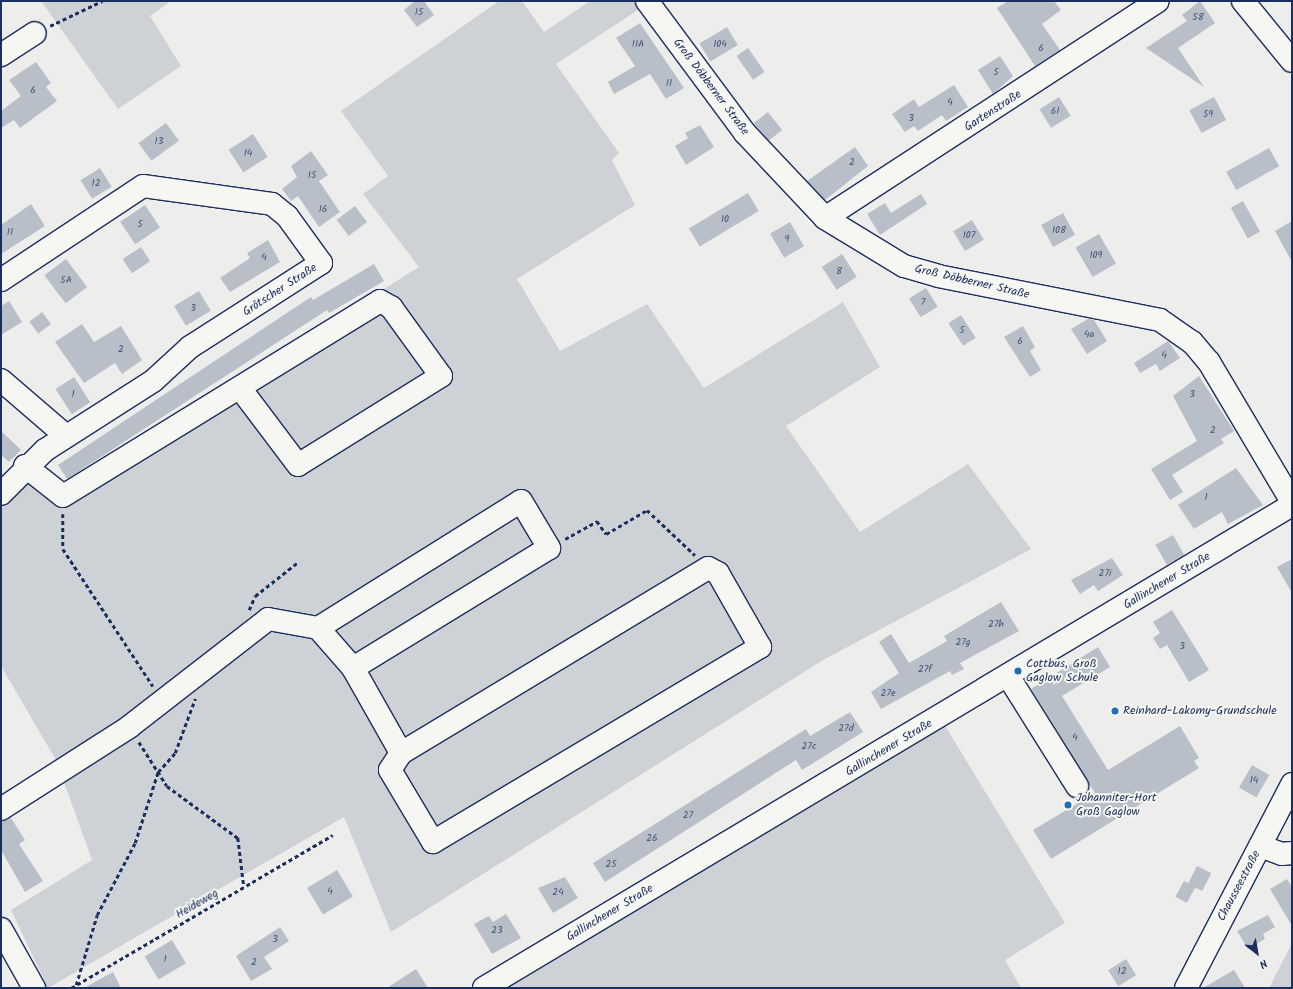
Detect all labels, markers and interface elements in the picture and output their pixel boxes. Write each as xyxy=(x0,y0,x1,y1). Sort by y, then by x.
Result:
house number: 15 xyxy=(415,7,423,19)
house number: 58 xyxy=(1192,12,1204,24)
street label: Groß Döbberner Straße xyxy=(670,36,752,138)
house number: 11A xyxy=(632,39,644,51)
house number: 104 xyxy=(713,39,727,51)
house number: 6 xyxy=(1038,43,1044,55)
house number: 5 xyxy=(993,67,999,79)
house number: 11 xyxy=(666,78,672,90)
house number: 6 xyxy=(30,85,36,97)
street label: Gartenstraße xyxy=(962,87,1024,135)
house number: 4 xyxy=(947,97,953,109)
house number: 61 xyxy=(1051,106,1059,118)
house number: 59 xyxy=(1203,109,1213,121)
house number: 3 xyxy=(908,113,914,125)
house number: 13 xyxy=(155,136,163,148)
house number: 14 xyxy=(244,148,252,160)
house number: 2 xyxy=(849,157,855,169)
house number: 15 xyxy=(308,170,316,182)
house number: 12 xyxy=(92,178,100,190)
house number: 16 xyxy=(319,204,327,216)
house number: 10 xyxy=(721,214,729,226)
house number: 5 xyxy=(137,219,143,231)
house number: 108 xyxy=(1052,225,1066,237)
house number: 11 xyxy=(7,227,13,239)
house number: 107 xyxy=(963,230,975,242)
house number: 9 xyxy=(785,234,789,246)
house number: 109 xyxy=(1089,250,1103,262)
house number: 4 xyxy=(261,252,267,264)
street label: Grötscher Straße xyxy=(240,261,320,319)
street label: Groß Döbberner Straße xyxy=(913,262,1031,302)
house number: 8 xyxy=(836,266,842,278)
house number: 5A xyxy=(60,275,72,287)
house number: 7 xyxy=(921,297,925,309)
house number: 3 xyxy=(190,303,196,315)
house number: 5 xyxy=(959,325,965,337)
house number: 4a xyxy=(1084,329,1094,341)
house number: 6 xyxy=(1017,336,1023,348)
house number: 2 xyxy=(118,344,124,356)
house number: 4 xyxy=(1161,350,1167,362)
house number: 1 xyxy=(71,389,75,401)
house number: 3 xyxy=(1189,389,1195,401)
house number: 2 xyxy=(1210,425,1216,437)
house number: 1 xyxy=(1204,492,1208,504)
street label: Gallinchener Straße xyxy=(1121,549,1213,613)
house number: 27i xyxy=(1099,568,1111,580)
house number: 27h xyxy=(988,619,1004,631)
house number: 27g xyxy=(955,637,971,649)
house number: 3 xyxy=(1179,641,1185,653)
place label: Cottbus, Groß Gaglow Schule xyxy=(1026,657,1098,685)
house number: 27f xyxy=(918,664,932,676)
marker: Cottbus, Groß Gaglow Schule xyxy=(1013,666,1023,676)
house number: 27e xyxy=(881,688,895,700)
place label: Reinhard-Lakomy-Grundschule xyxy=(1123,704,1277,718)
marker: Reinhard-Lakomy-Grundschule xyxy=(1110,706,1120,716)
street label: Gallinchener Straße xyxy=(843,716,935,780)
house number: 27d xyxy=(838,723,854,735)
house number: 4 xyxy=(1072,732,1078,744)
house number: 27c xyxy=(802,741,816,753)
house number: 14 xyxy=(1250,775,1258,787)
place label: Johanniter-Hort Groß Gaglow xyxy=(1076,791,1156,819)
marker: Johanniter-Hort Groß Gaglow xyxy=(1063,800,1073,810)
house number: 27 xyxy=(683,810,693,822)
house number: 26 xyxy=(646,833,658,845)
street label: Chausseestraße xyxy=(1214,848,1264,924)
house number: 25 xyxy=(605,859,617,871)
street label: Gallinchener Straße xyxy=(564,881,656,945)
street label: Heideweg xyxy=(173,886,221,922)
house number: 4 xyxy=(327,886,333,898)
house number: 24 xyxy=(552,887,564,899)
house number: 23 xyxy=(491,925,503,937)
north arrow xyxy=(1237,933,1277,973)
house number: 3 xyxy=(272,934,278,946)
house number: 1 xyxy=(163,954,167,966)
text: N xyxy=(1256,954,1271,973)
house number: 2 xyxy=(251,957,257,969)
house number: 12 xyxy=(1118,966,1126,978)

